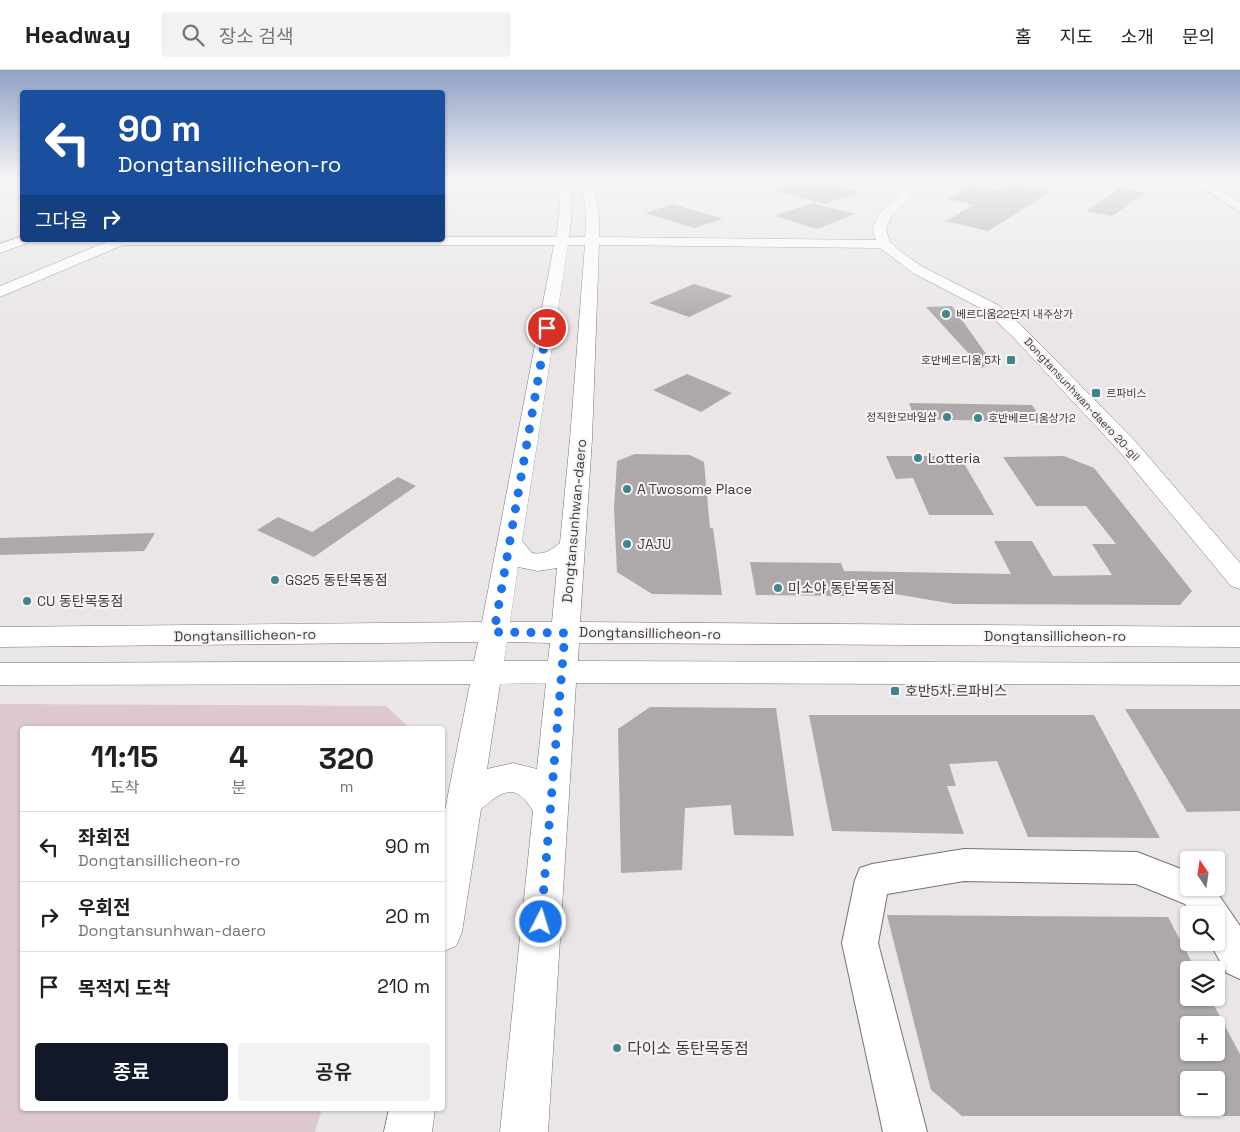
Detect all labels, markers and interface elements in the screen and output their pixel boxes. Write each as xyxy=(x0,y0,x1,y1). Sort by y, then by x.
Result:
search box xyxy=(161,12,511,57)
text: Headway xyxy=(25,19,131,50)
icon: search xyxy=(179,21,207,49)
text: 장소 검색 xyxy=(219,24,293,49)
text: 홈 xyxy=(1015,25,1032,48)
text: 지도 xyxy=(1060,25,1093,48)
text: 소개 xyxy=(1121,25,1154,48)
text: 문의 xyxy=(1182,25,1215,48)
text: 90 m xyxy=(118,107,201,151)
icon: left xyxy=(35,110,100,175)
text: Dongtansillicheon-ro xyxy=(118,150,341,178)
icon: right xyxy=(97,205,125,233)
text: 그다음 xyxy=(35,208,87,233)
pin xyxy=(526,307,568,349)
place label: 베르디움22단지 내주상가 xyxy=(956,307,1073,321)
marker: 베르디움22단지 내주상가 xyxy=(940,308,952,320)
icon: arrive xyxy=(533,314,561,342)
street label: Dongtansunhwan-daero 20-gil xyxy=(1021,335,1143,463)
place label: 호반베르디움 5차 xyxy=(921,353,1001,367)
marker: 호반베르디움 5차 xyxy=(1005,354,1017,366)
place label: 르파비스 xyxy=(1106,386,1146,400)
marker: 르파비스 xyxy=(1090,387,1102,399)
place label: 정직한모바일샵 xyxy=(866,410,937,424)
marker: 정직한모바일샵 xyxy=(941,411,953,423)
place label: 호반베르디움상가2 xyxy=(988,411,1076,425)
marker: 호반베르디움상가2 xyxy=(972,412,984,424)
street label: Dongtansunhwan-daero xyxy=(558,438,590,604)
place label: Lotteria xyxy=(928,449,980,467)
marker: Lotteria xyxy=(912,452,924,464)
place label: A Twosome Place xyxy=(637,480,752,498)
marker: A Twosome Place xyxy=(621,483,633,495)
place label: JAJU xyxy=(637,535,671,553)
marker: JAJU xyxy=(621,538,633,550)
place label: GS25 동탄목동점 xyxy=(285,571,388,589)
marker: GS25 동탄목동점 xyxy=(269,574,281,586)
place label: 미소야 동탄목동점 xyxy=(788,579,895,597)
marker: 미소야 동탄목동점 xyxy=(772,582,784,594)
place label: CU 동탄목동점 xyxy=(37,592,123,610)
marker: CU 동탄목동점 xyxy=(21,595,33,607)
street label: Dongtansillicheon-ro xyxy=(579,623,721,643)
street label: Dongtansillicheon-ro xyxy=(174,625,316,645)
street label: Dongtansillicheon-ro xyxy=(984,627,1126,645)
place label: 호반5차.르파비스 xyxy=(905,682,1007,700)
marker: 호반5차.르파비스 xyxy=(889,685,901,697)
text: 11:15 xyxy=(91,737,158,776)
text: 4 xyxy=(229,737,248,776)
text: 320 xyxy=(319,739,374,778)
text: m xyxy=(340,776,353,797)
text: 도착 xyxy=(110,777,139,798)
text: 분 xyxy=(231,777,246,798)
text: 좌회전 xyxy=(78,825,130,850)
icon: left xyxy=(35,833,63,861)
text: 90 m xyxy=(385,834,430,859)
text: Dongtansillicheon-ro xyxy=(78,850,240,871)
north arrow xyxy=(1180,851,1225,896)
map controls xyxy=(1180,851,1225,1116)
text: 우회전 xyxy=(78,895,130,920)
position arrow xyxy=(514,895,566,947)
icon: right xyxy=(35,903,63,931)
text: 20 m xyxy=(385,904,430,929)
button: search xyxy=(1180,906,1225,951)
text: Dongtansunhwan-daero xyxy=(78,920,266,941)
button: layers xyxy=(1180,961,1225,1006)
icon: arrive xyxy=(35,973,63,1001)
text: 210 m xyxy=(377,974,430,999)
text: 목적지 도착 xyxy=(78,976,170,1001)
button: + xyxy=(1180,1016,1225,1061)
place label: 다이소 동탄목동점 xyxy=(627,1038,749,1059)
marker: 다이소 동탄목동점 xyxy=(611,1042,623,1054)
button: 종료 xyxy=(35,1043,228,1101)
button: 공유 xyxy=(238,1043,430,1101)
button: − xyxy=(1180,1071,1225,1116)

